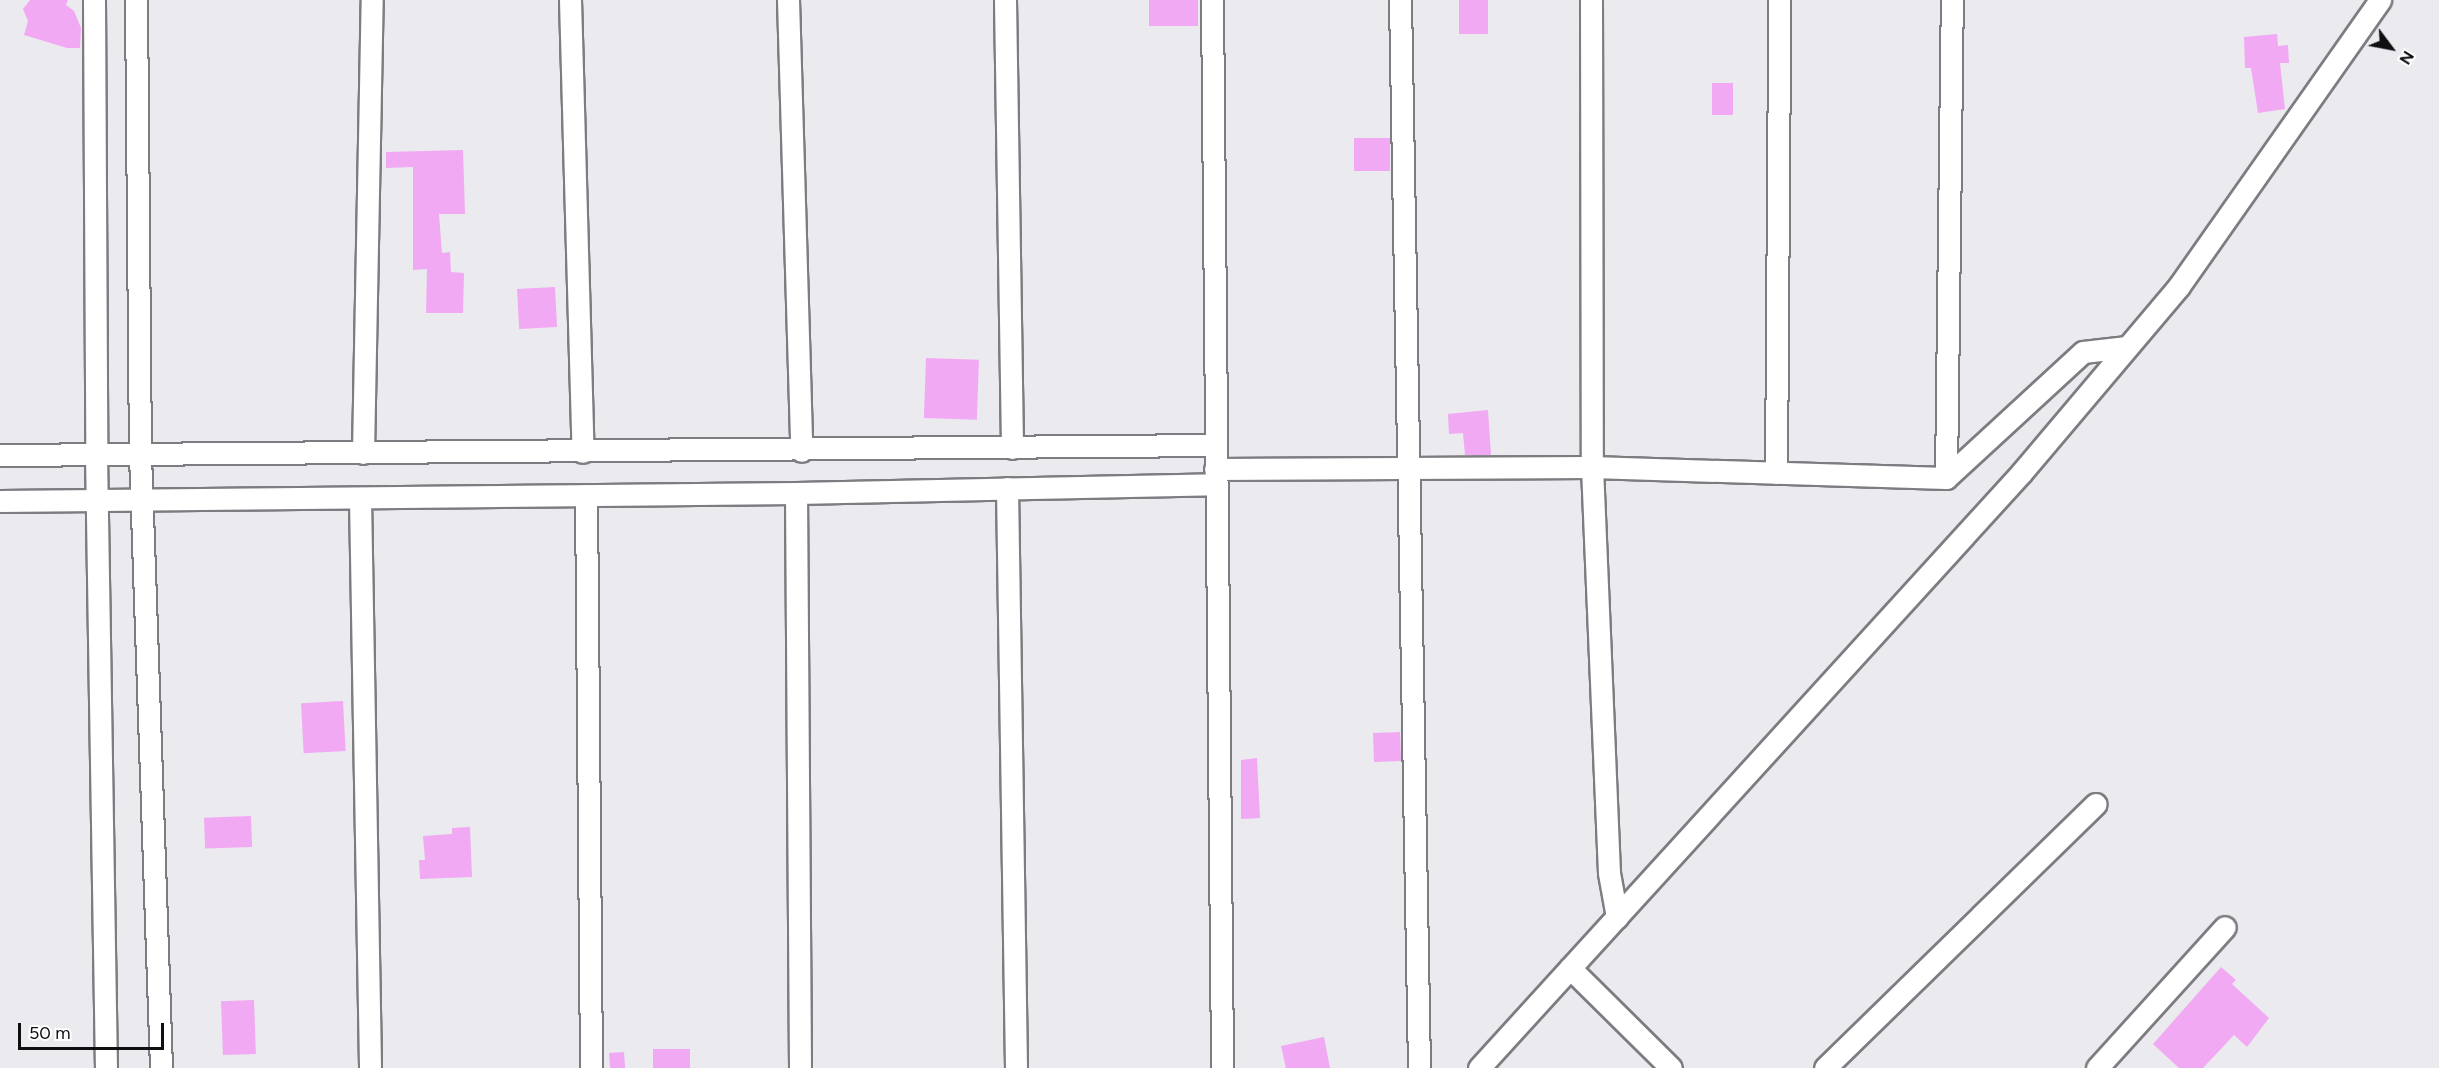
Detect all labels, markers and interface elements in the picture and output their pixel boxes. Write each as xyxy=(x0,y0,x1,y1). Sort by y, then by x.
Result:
north arrow xyxy=(2361,18,2421,78)
text: N xyxy=(2395,48,2418,68)
scale bar xyxy=(21,1011,166,1049)
text: 50 m xyxy=(29,1022,71,1044)

